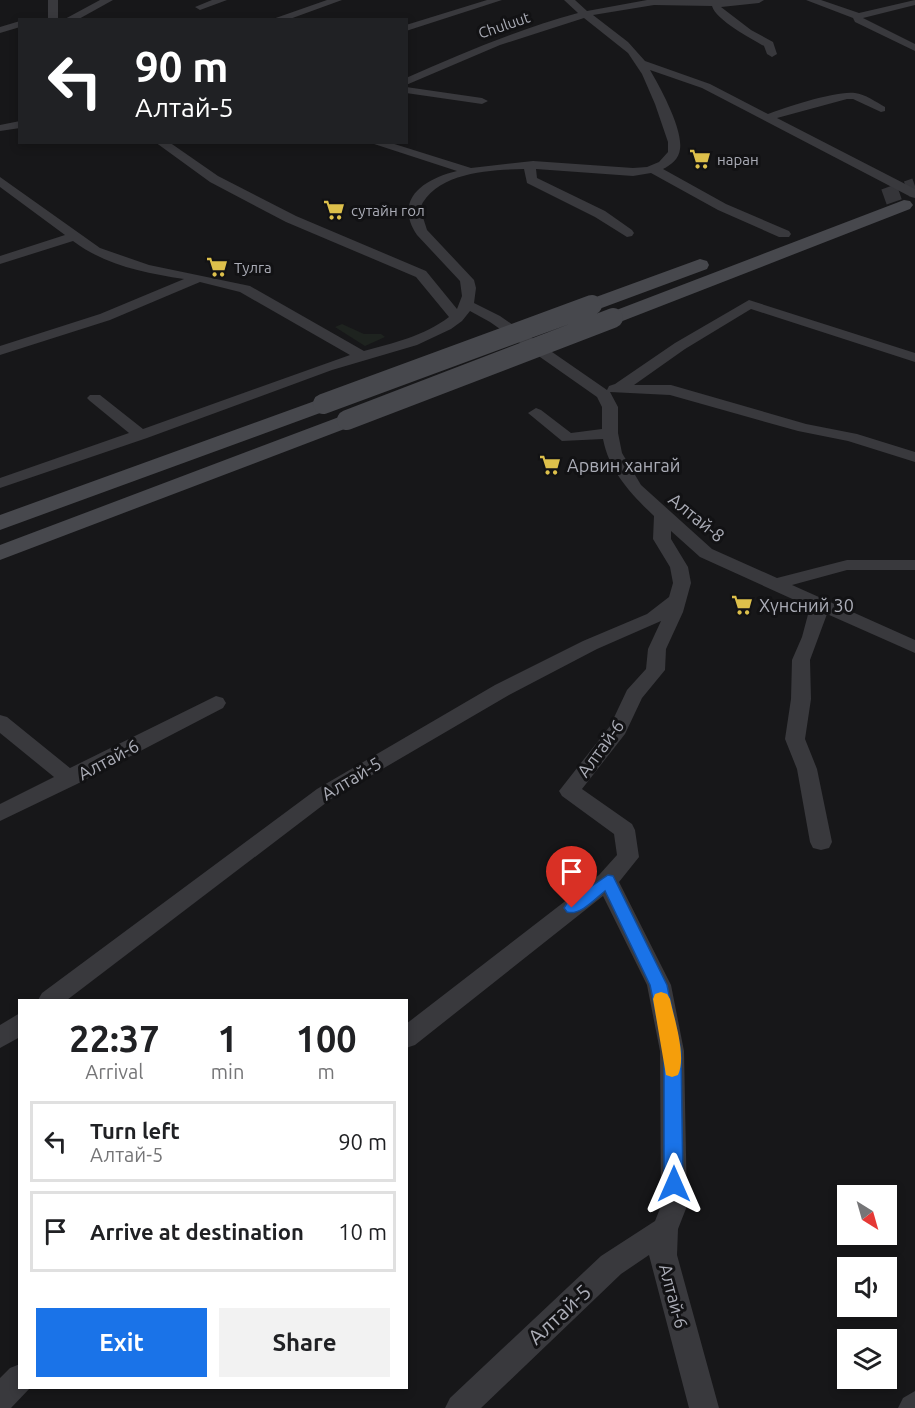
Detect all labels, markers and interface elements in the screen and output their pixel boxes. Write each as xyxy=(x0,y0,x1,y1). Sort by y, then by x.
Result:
street label: Chuluut xyxy=(476,8,532,42)
icon: left xyxy=(36,42,114,120)
text: 90 m xyxy=(135,43,229,90)
text: Алтай-5 xyxy=(135,92,234,122)
supermarket icon: наран xyxy=(688,147,712,171)
place label: наран xyxy=(717,151,759,168)
supermarket icon: сутайн гол xyxy=(322,198,346,222)
place label: сутайн гол xyxy=(351,202,425,219)
supermarket icon: Тулга xyxy=(205,255,229,279)
place label: Тулга xyxy=(234,259,272,276)
supermarket icon: Арвин хангай xyxy=(538,453,562,477)
place label: Арвин хангай xyxy=(567,455,680,475)
street label: Алтай-8 xyxy=(665,488,729,546)
supermarket icon: Хүнсний 30 xyxy=(730,593,754,617)
place label: Хүнсний 30 xyxy=(759,595,854,615)
street label: Алтай-6 xyxy=(573,715,627,781)
street label: Алтай-6 xyxy=(74,735,142,783)
street label: Алтай-5 xyxy=(318,752,384,804)
pin xyxy=(546,846,597,908)
icon: arrive xyxy=(555,855,588,888)
text: 22:37 xyxy=(69,1018,159,1059)
text: 1 xyxy=(217,1018,238,1059)
text: 100 xyxy=(296,1018,357,1059)
text: Arrival xyxy=(85,1060,144,1083)
text: min xyxy=(211,1060,244,1083)
text: m xyxy=(318,1060,335,1083)
text: Turn left xyxy=(90,1118,180,1143)
icon: left xyxy=(39,1125,72,1158)
text: 90 m xyxy=(338,1129,387,1154)
text: Алтай-5 xyxy=(90,1143,163,1166)
position arrow xyxy=(642,1152,706,1216)
north arrow xyxy=(837,1185,897,1245)
map controls xyxy=(837,1185,897,1389)
icon: arrive xyxy=(39,1215,72,1248)
text: Arrive at destination xyxy=(90,1219,304,1244)
text: 10 m xyxy=(338,1219,387,1244)
button: sound xyxy=(837,1257,897,1317)
street label: Алтай-6 xyxy=(656,1262,692,1330)
street label: Алтай-5 xyxy=(523,1279,595,1349)
button: Exit xyxy=(36,1308,207,1377)
button: Share xyxy=(219,1308,390,1377)
button: layers xyxy=(837,1329,897,1389)

